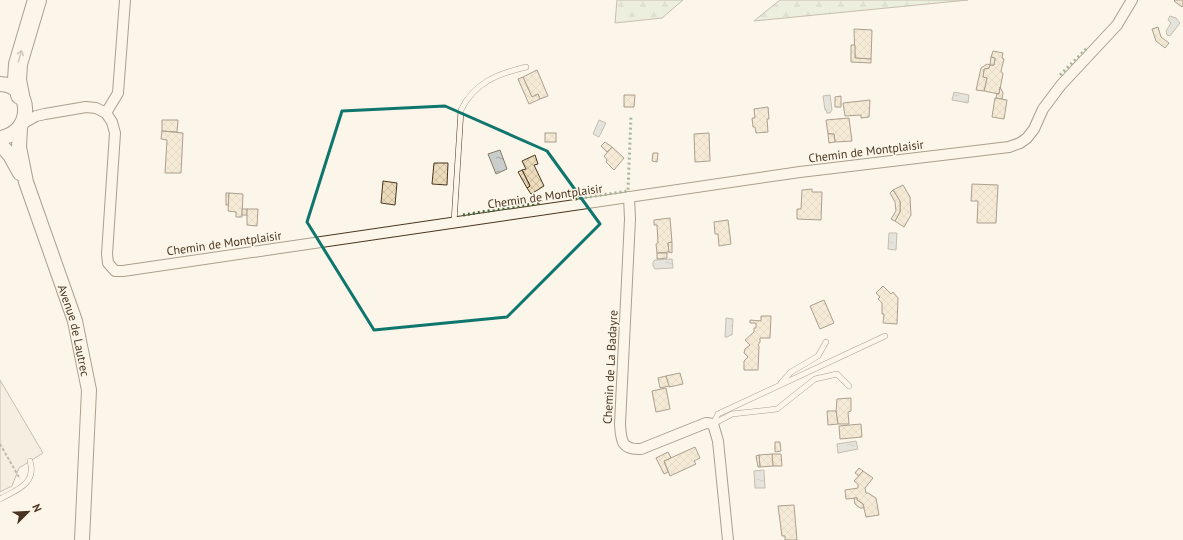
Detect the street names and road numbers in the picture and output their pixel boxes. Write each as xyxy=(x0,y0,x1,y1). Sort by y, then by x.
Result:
street label: Chemin de Montplaisir xyxy=(807,136,925,166)
street label: Chemin de Montplaisir xyxy=(486,180,604,212)
street label: Chemin de Montplaisir xyxy=(165,227,283,259)
street label: Avenue de Lautrec xyxy=(55,282,94,378)
street label: Chemin de La Badayre xyxy=(600,310,620,424)

